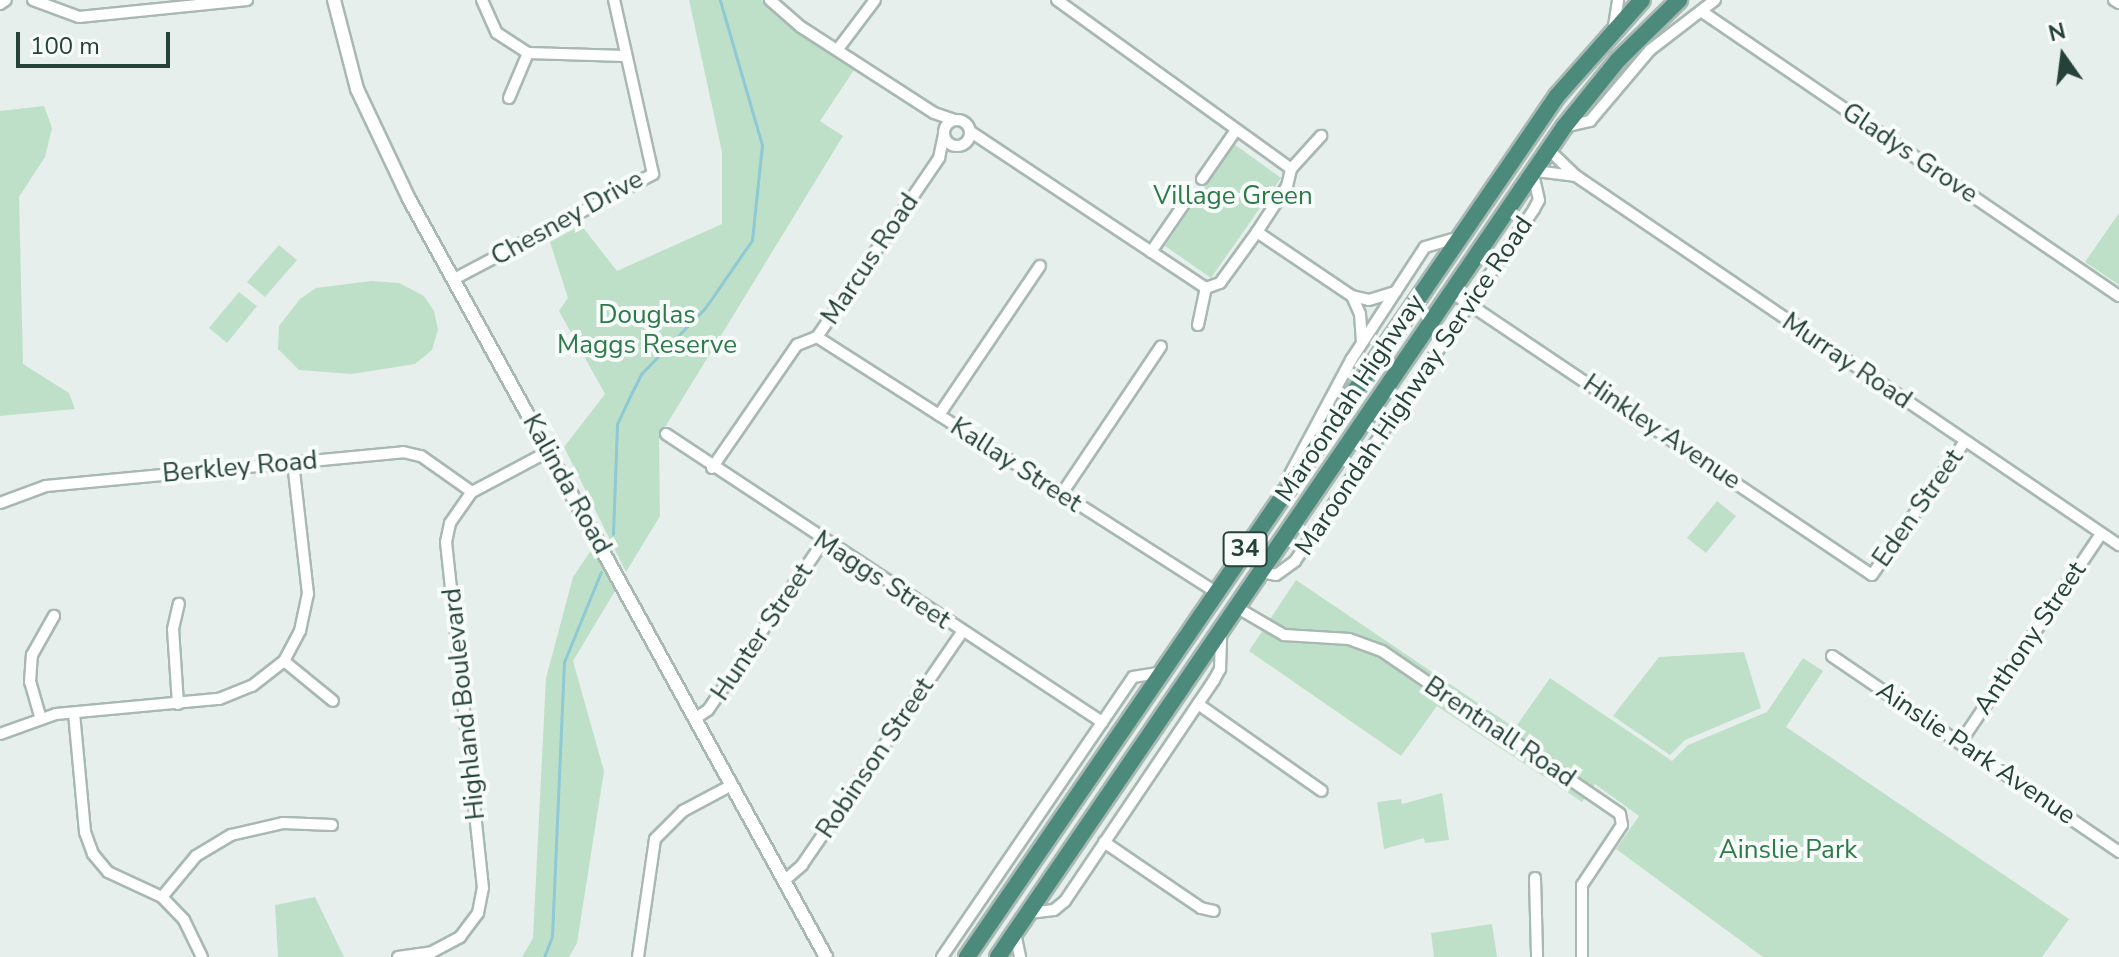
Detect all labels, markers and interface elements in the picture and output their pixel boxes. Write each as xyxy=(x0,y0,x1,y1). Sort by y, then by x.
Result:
scale bar xyxy=(20,16,174,66)
north arrow xyxy=(2023,16,2103,96)
text: N xyxy=(2046,16,2069,49)
text: 100 m xyxy=(30,30,100,62)
street label: Gladys Grove xyxy=(1836,96,1984,210)
street label: Chesney Drive xyxy=(486,163,648,273)
park label: Village Green xyxy=(1153,180,1313,212)
street label: Marcus Road xyxy=(815,187,925,331)
street label: Maroondah Highway Service Road xyxy=(1289,211,1539,561)
street label: Maroondah Highway xyxy=(1269,288,1431,508)
park label: Douglas Maggs Reserve xyxy=(557,299,737,360)
street label: Murray Road xyxy=(1776,306,1918,416)
street label: Hinkley Avenue xyxy=(1577,368,1747,496)
street label: Kalinda Road xyxy=(516,409,618,559)
street label: Kallay Street xyxy=(945,411,1087,519)
street label: Eden Street xyxy=(1866,443,1970,573)
street label: Berkley Road xyxy=(161,445,319,489)
street label: Maggs Street xyxy=(808,524,956,636)
road number: 34 xyxy=(1221,529,1269,569)
street label: Anthony Street xyxy=(1967,556,2093,720)
street label: Hunter Street xyxy=(705,557,819,707)
street label: Highland Boulevard xyxy=(436,587,492,821)
street label: Brentnall Road xyxy=(1419,670,1581,794)
street label: Robinson Street xyxy=(810,672,940,844)
street label: Ainslie Park Avenue xyxy=(1870,675,2082,831)
park label: Ainslie Park xyxy=(1719,834,1857,866)

